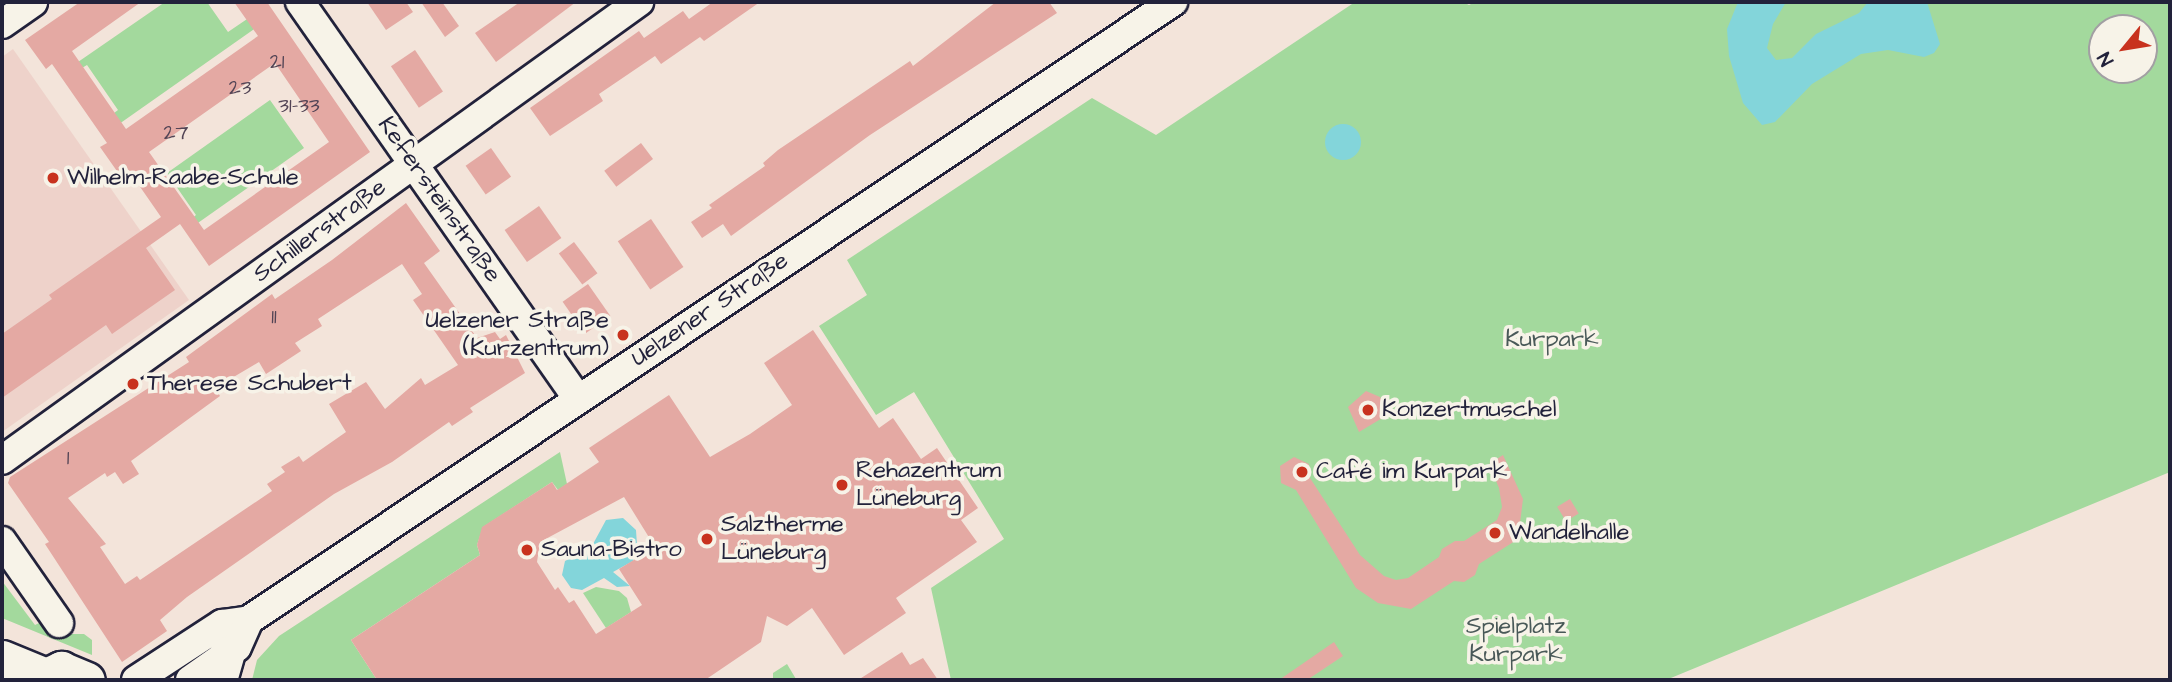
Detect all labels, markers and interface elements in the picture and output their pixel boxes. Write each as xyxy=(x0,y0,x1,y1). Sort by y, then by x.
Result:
north arrow xyxy=(2088,14,2158,84)
text: N xyxy=(2091,47,2121,71)
house number: 21 xyxy=(270,49,284,75)
house number: 23 xyxy=(229,75,251,101)
house number: 31-33 xyxy=(278,93,320,119)
street label: Kefersteinstraße xyxy=(371,112,507,288)
house number: 27 xyxy=(164,120,188,146)
place label: Wilhelm-Raabe-Schule xyxy=(67,164,299,192)
marker: Wilhelm-Raabe-Schule xyxy=(45,170,61,186)
street label: Schillerstraße xyxy=(248,173,392,289)
street label: Uelzener Straße xyxy=(626,247,794,373)
house number: 11 xyxy=(271,304,277,330)
place label: Uelzener Straße (Kurzentrum) xyxy=(425,307,609,363)
park label: Kurpark xyxy=(1505,326,1599,354)
marker: Uelzener Straße (Kurzentrum) xyxy=(615,327,631,343)
place label: Therese Schubert xyxy=(147,370,352,398)
marker: Therese Schubert xyxy=(125,376,141,392)
place label: Konzertmuschel xyxy=(1382,396,1557,424)
marker: Konzertmuschel xyxy=(1360,402,1376,418)
house number: 1 xyxy=(67,445,69,471)
place label: Rehazentrum Lüneburg xyxy=(856,457,1001,513)
place label: Café im Kurpark xyxy=(1316,458,1507,486)
marker: Café im Kurpark xyxy=(1294,464,1310,480)
marker: Rehazentrum Lüneburg xyxy=(834,477,850,493)
place label: Salztherme Lüneburg xyxy=(721,511,844,567)
place label: Wandelhalle xyxy=(1509,519,1629,547)
marker: Wandelhalle xyxy=(1487,525,1503,541)
marker: Salztherme Lüneburg xyxy=(699,531,715,547)
place label: Sauna-Bistro xyxy=(541,536,682,564)
marker: Sauna-Bistro xyxy=(519,542,535,558)
park label: Spielplatz Kurpark xyxy=(1466,613,1566,669)

